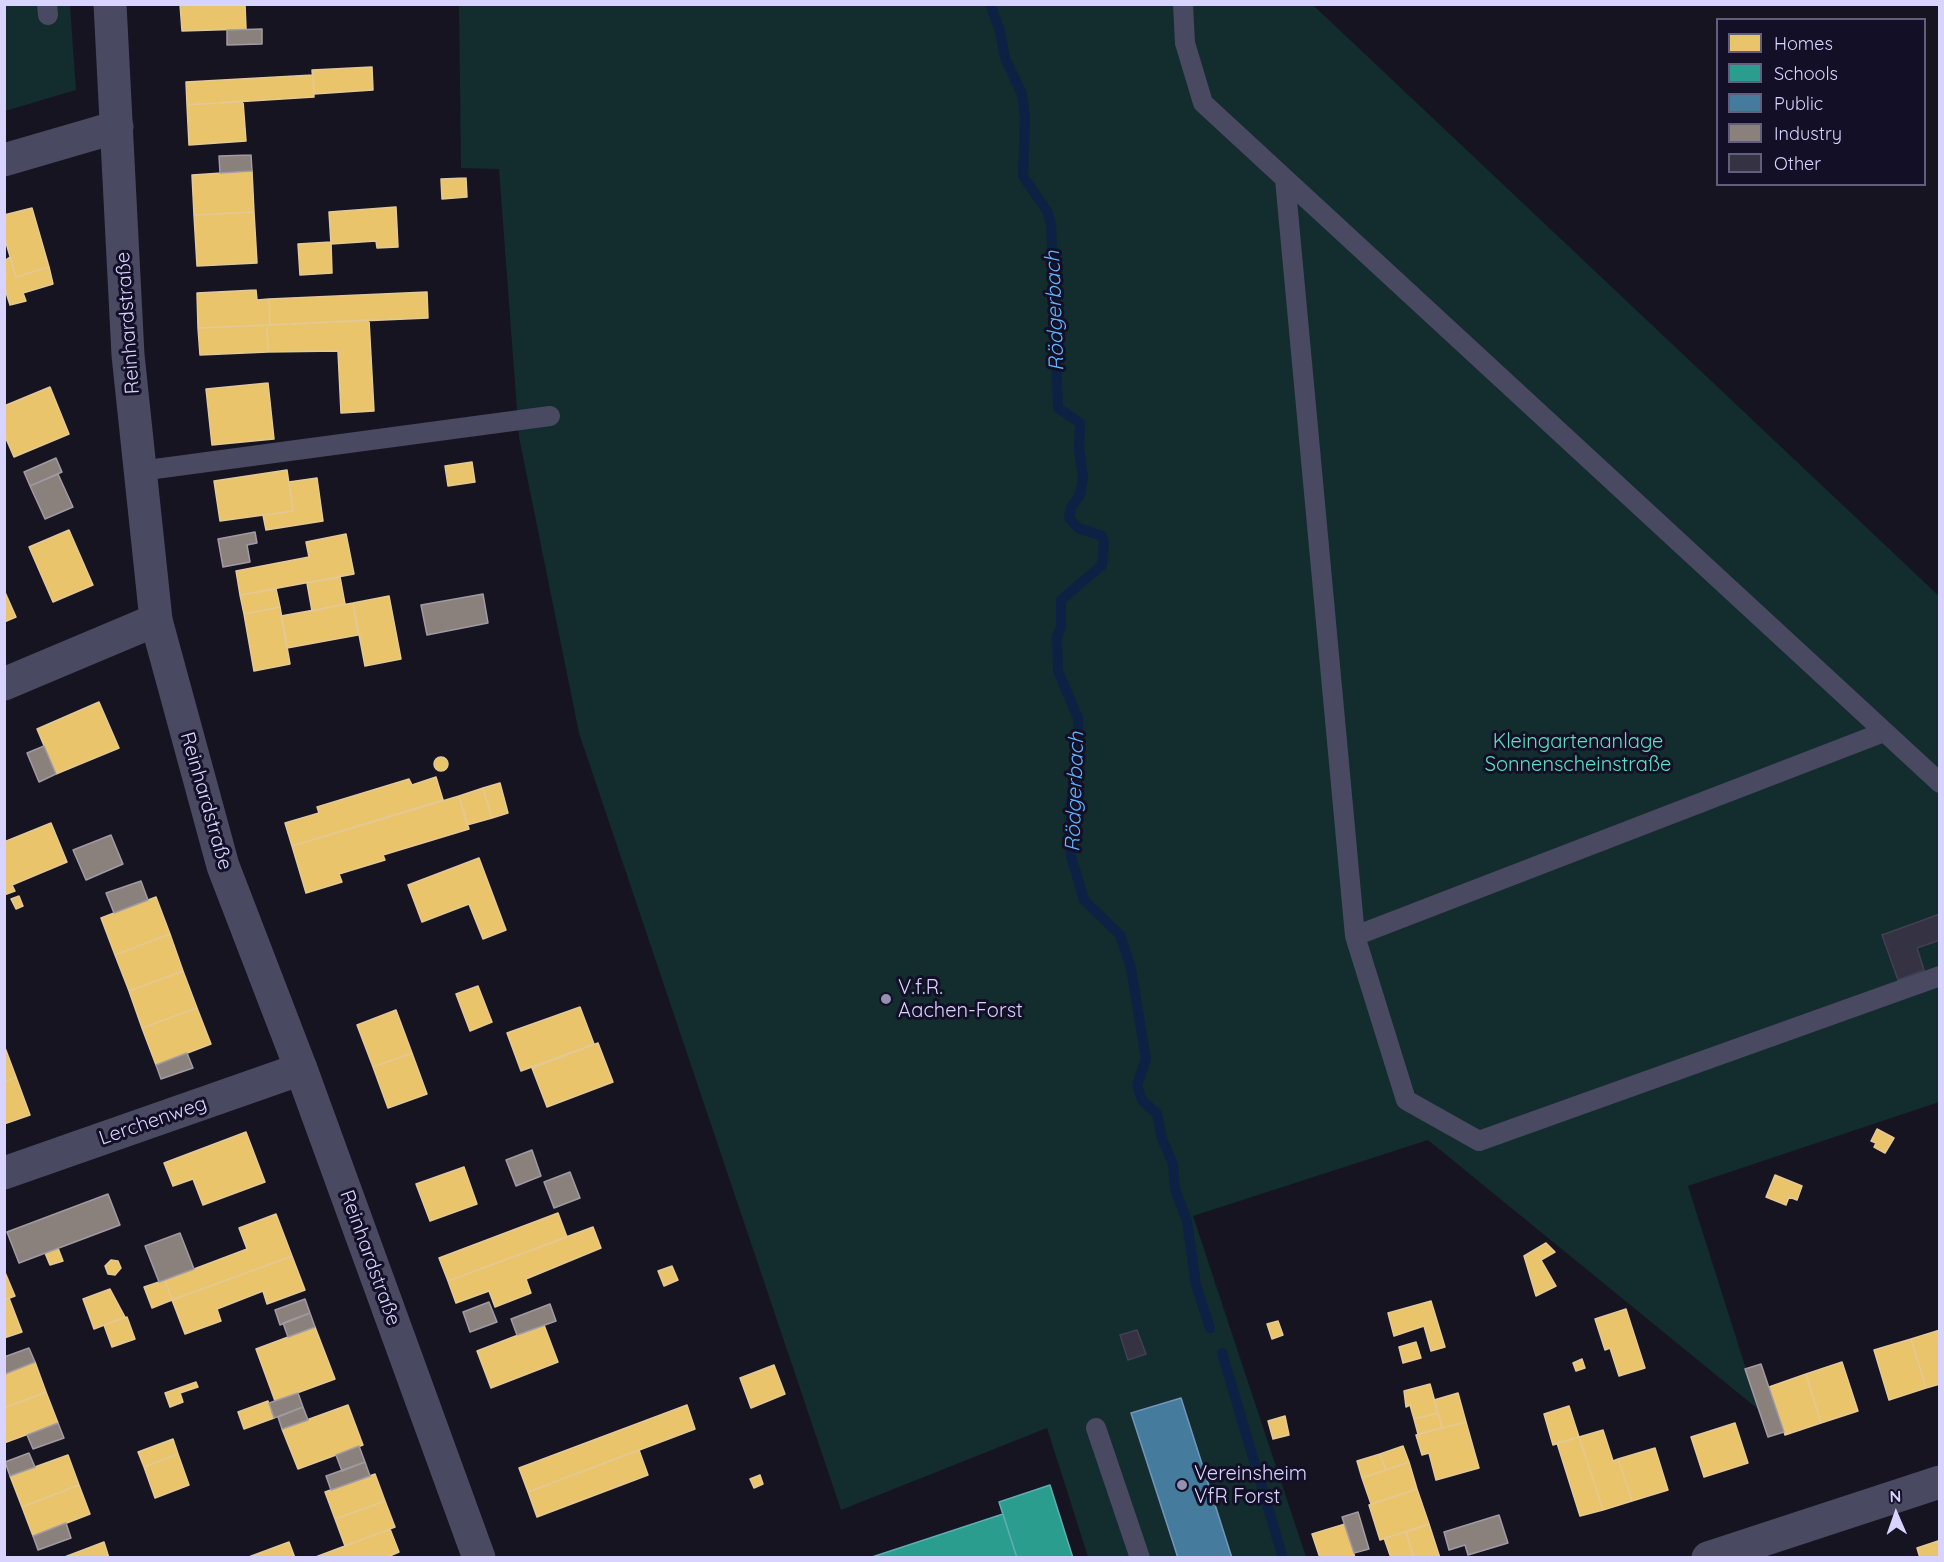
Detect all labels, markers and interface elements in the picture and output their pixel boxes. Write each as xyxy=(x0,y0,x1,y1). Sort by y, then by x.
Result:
legend xyxy=(1716,18,1926,186)
text: Homes xyxy=(1774,32,1833,55)
text: Schools xyxy=(1774,62,1838,85)
text: Public xyxy=(1774,92,1823,115)
text: Industry xyxy=(1774,122,1842,145)
text: Other xyxy=(1774,152,1821,175)
water label: Rödgerbach xyxy=(1040,250,1070,372)
street label: Reinhardstraße xyxy=(111,251,145,395)
street label: Reinhardstraße xyxy=(175,729,237,873)
park label: Kleingartenanlage Sonnenscheinstraße xyxy=(1485,730,1671,777)
water label: Rödgerbach xyxy=(1060,731,1090,853)
place label: V.f.R. Aachen-Forst xyxy=(898,976,1023,1023)
marker: V.f.R. Aachen-Forst xyxy=(879,992,893,1006)
street label: Lerchenweg xyxy=(96,1091,210,1151)
street label: Reinhardstraße xyxy=(334,1187,406,1329)
place label: Vereinsheim VfR Forst xyxy=(1194,1462,1307,1509)
marker: Vereinsheim VfR Forst xyxy=(1175,1478,1189,1492)
north arrow xyxy=(1866,1484,1926,1544)
text: N xyxy=(1889,1486,1902,1506)

